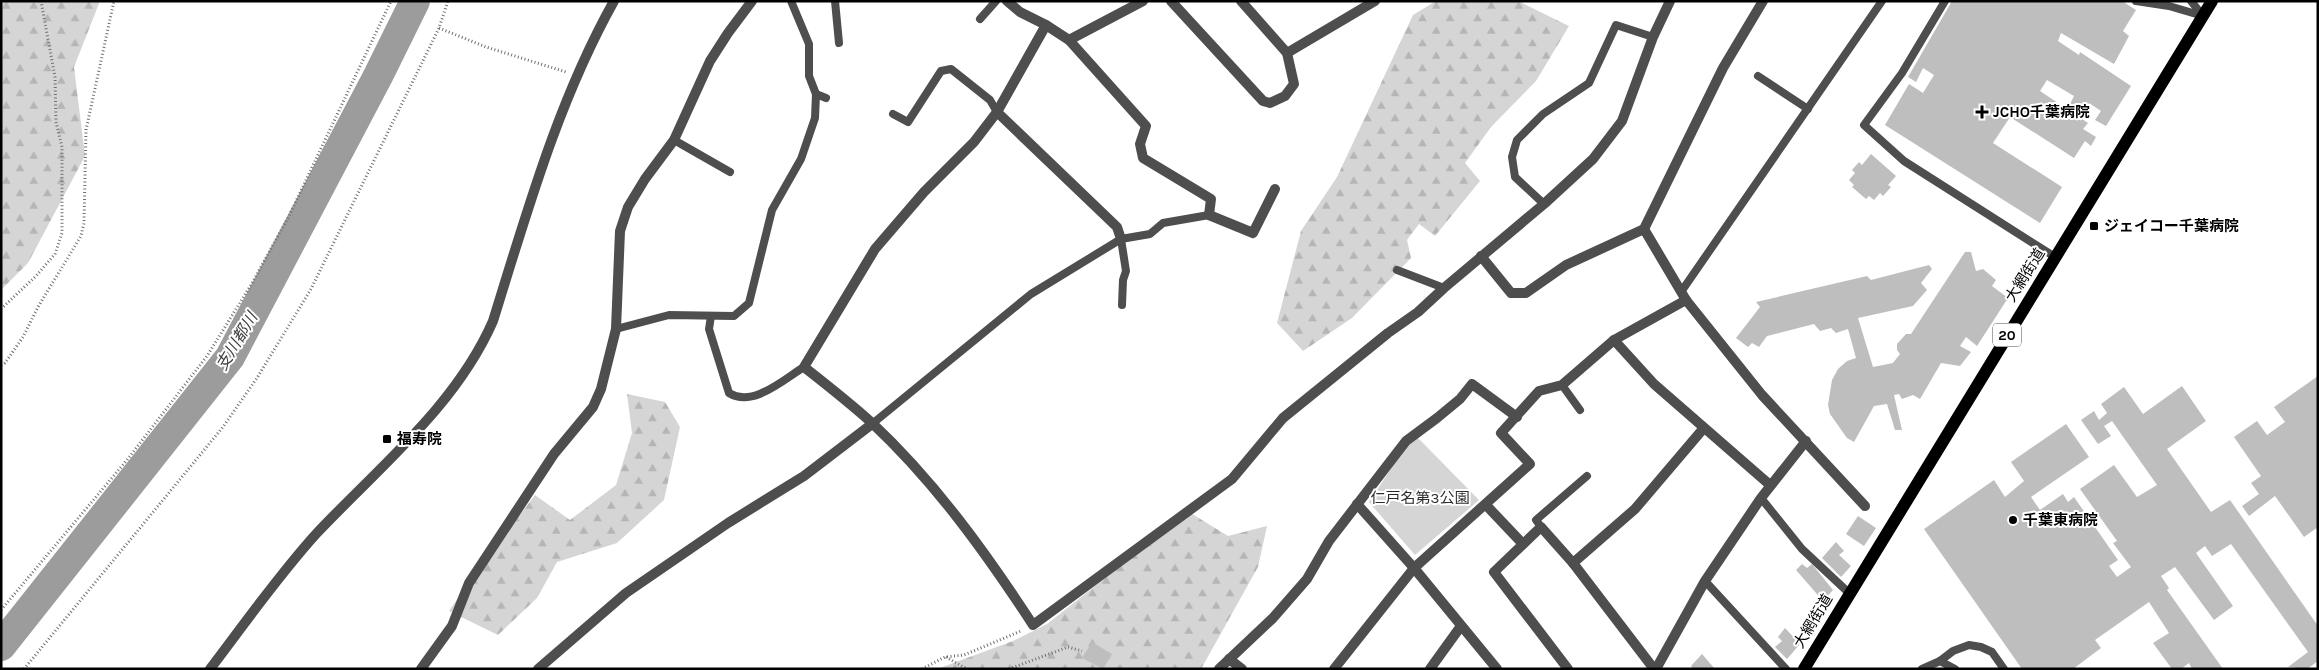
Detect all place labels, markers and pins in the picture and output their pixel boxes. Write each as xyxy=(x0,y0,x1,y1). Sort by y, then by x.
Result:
place label: JCHO千葉病院 xyxy=(1993,103,2090,121)
marker: JCHO千葉病院 xyxy=(1975,105,1989,119)
place label: ジェイコー千葉病院 xyxy=(2104,217,2239,235)
marker: ジェイコー千葉病院 xyxy=(2088,220,2100,232)
place label: 福寿院 xyxy=(396,430,442,448)
marker: 福寿院 xyxy=(381,433,393,445)
place label: 千葉東病院 xyxy=(2023,511,2098,529)
marker: 千葉東病院 xyxy=(2007,514,2019,526)

